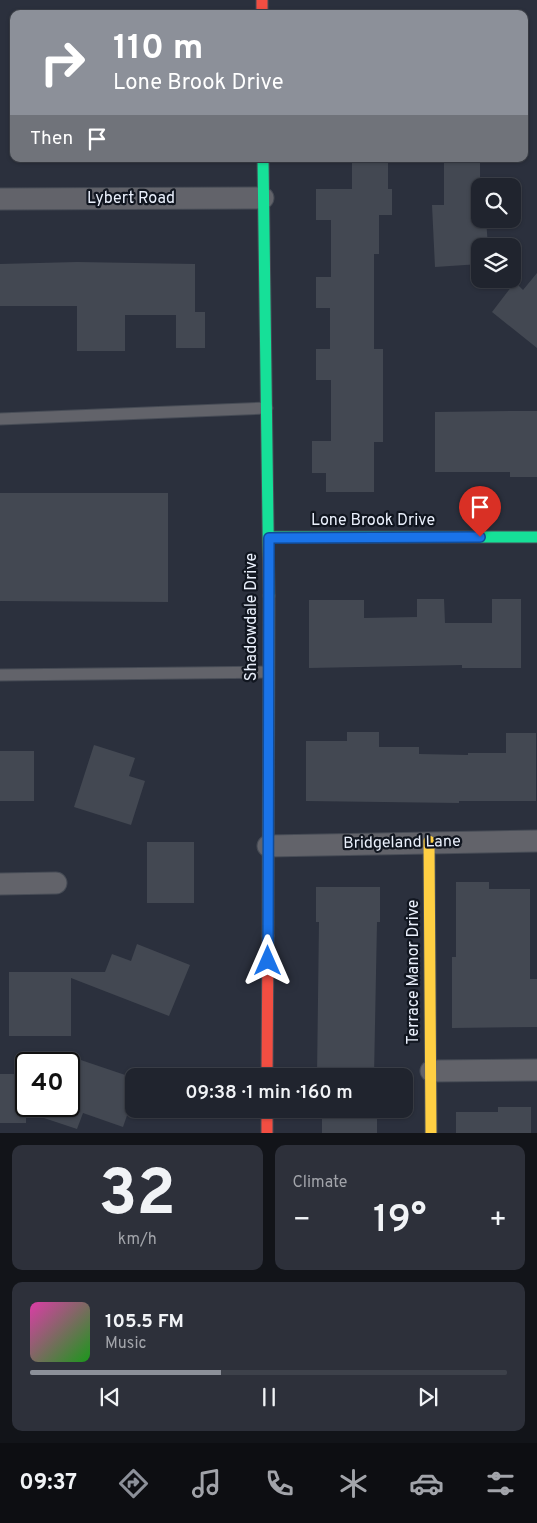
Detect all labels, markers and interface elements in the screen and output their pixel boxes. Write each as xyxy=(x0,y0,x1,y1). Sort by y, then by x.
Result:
text: 110 m xyxy=(113,27,203,71)
icon: right xyxy=(30,30,95,95)
text: Lone Brook Drive xyxy=(113,70,284,97)
icon: arrive xyxy=(83,125,111,153)
text: Then xyxy=(30,127,73,151)
map controls xyxy=(471,178,521,288)
button: search xyxy=(471,178,521,228)
street label: Lybert Road xyxy=(87,189,175,209)
button: layers xyxy=(471,238,521,288)
pin xyxy=(459,486,501,537)
icon: arrive xyxy=(466,493,494,521)
street label: Lone Brook Drive xyxy=(311,511,435,531)
street label: Shadowdale Drive xyxy=(242,553,262,681)
street label: Bridgeland Lane xyxy=(343,832,461,854)
street label: Terrace Manor Drive xyxy=(404,900,424,1044)
position arrow xyxy=(241,934,293,986)
speed limit sign: 40 xyxy=(15,1052,80,1117)
text: 09:38 · 1 min · 160 m xyxy=(185,1081,353,1105)
text: 32 xyxy=(99,1156,176,1238)
text: Climate xyxy=(293,1173,347,1193)
text: 19° xyxy=(373,1197,427,1246)
text: − xyxy=(293,1203,311,1239)
text: + xyxy=(489,1203,507,1239)
text: km/h xyxy=(118,1230,157,1250)
text: 105.5 FM xyxy=(105,1310,184,1334)
text: Music xyxy=(105,1334,146,1354)
icon: previous xyxy=(96,1383,124,1411)
icon: pause xyxy=(255,1383,283,1411)
icon: next xyxy=(414,1383,442,1411)
icon: directions xyxy=(116,1466,151,1501)
icon: music xyxy=(189,1466,224,1501)
icon: phone xyxy=(262,1466,297,1501)
icon: climate xyxy=(336,1466,371,1501)
icon: car xyxy=(409,1466,444,1501)
icon: filters xyxy=(483,1466,518,1501)
text: 09:37 xyxy=(19,1470,77,1497)

